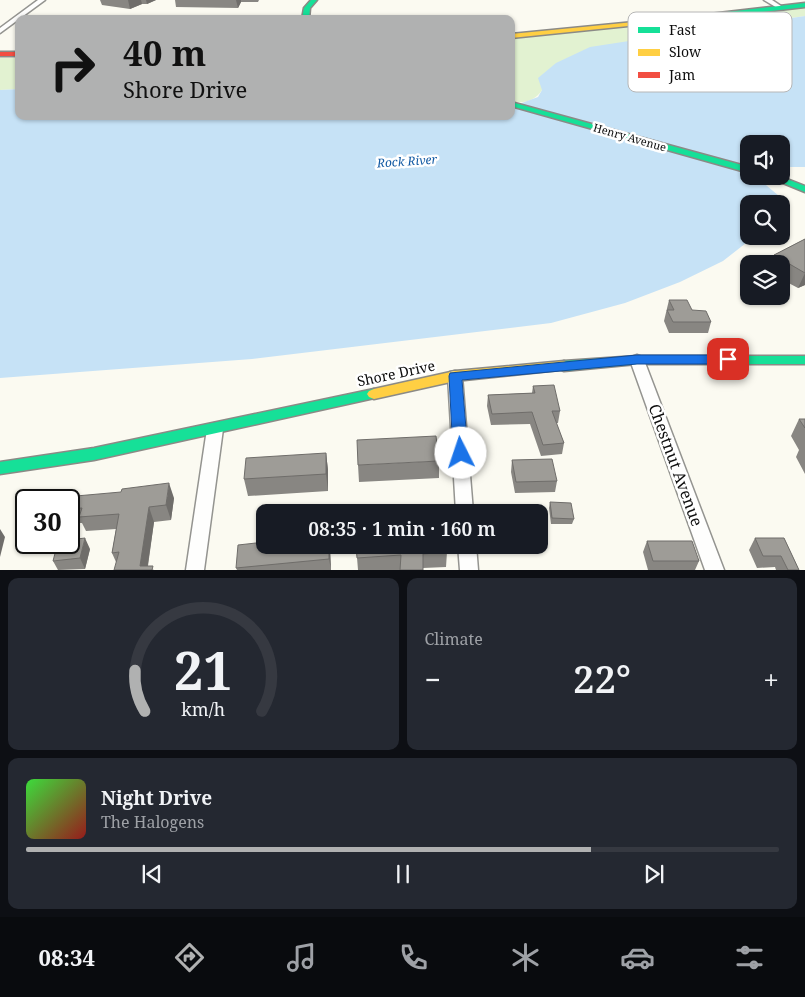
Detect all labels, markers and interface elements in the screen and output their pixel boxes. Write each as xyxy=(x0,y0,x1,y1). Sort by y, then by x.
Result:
legend xyxy=(628,12,792,92)
text: Fast xyxy=(669,20,696,39)
text: 40 m xyxy=(123,29,206,76)
icon: right xyxy=(40,35,105,100)
text: Slow xyxy=(669,42,702,61)
text: Jam xyxy=(668,65,695,84)
text: Shore Drive xyxy=(123,74,247,104)
street label: Henry Avenue xyxy=(592,119,668,155)
map controls xyxy=(740,135,790,305)
button: sound xyxy=(740,135,790,185)
water label: Rock River xyxy=(375,150,438,172)
button: search xyxy=(740,195,790,245)
button: layers xyxy=(740,255,790,305)
pin xyxy=(707,338,749,380)
icon: arrive xyxy=(714,345,742,373)
street label: Shore Drive xyxy=(355,355,437,391)
street label: Chestnut Avenue xyxy=(644,401,708,529)
position arrow xyxy=(434,426,486,478)
speed limit sign: 30 xyxy=(15,489,80,554)
text: 08:35 · 1 min · 160 m xyxy=(308,516,496,542)
text: Climate xyxy=(425,628,483,650)
text: 21 xyxy=(174,634,233,705)
text: 22° xyxy=(573,652,631,704)
text: − xyxy=(425,660,441,698)
text: + xyxy=(763,660,779,698)
text: km/h xyxy=(181,697,225,721)
text: Night Drive xyxy=(101,785,212,811)
text: The Halogens xyxy=(101,811,204,833)
icon: previous xyxy=(138,860,166,888)
icon: pause xyxy=(389,860,417,888)
icon: next xyxy=(640,860,668,888)
icon: directions xyxy=(172,940,207,975)
icon: music xyxy=(284,940,319,975)
icon: phone xyxy=(396,940,431,975)
icon: climate xyxy=(508,940,543,975)
icon: car xyxy=(620,940,655,975)
icon: filters xyxy=(732,940,767,975)
text: 08:34 xyxy=(38,942,95,972)

